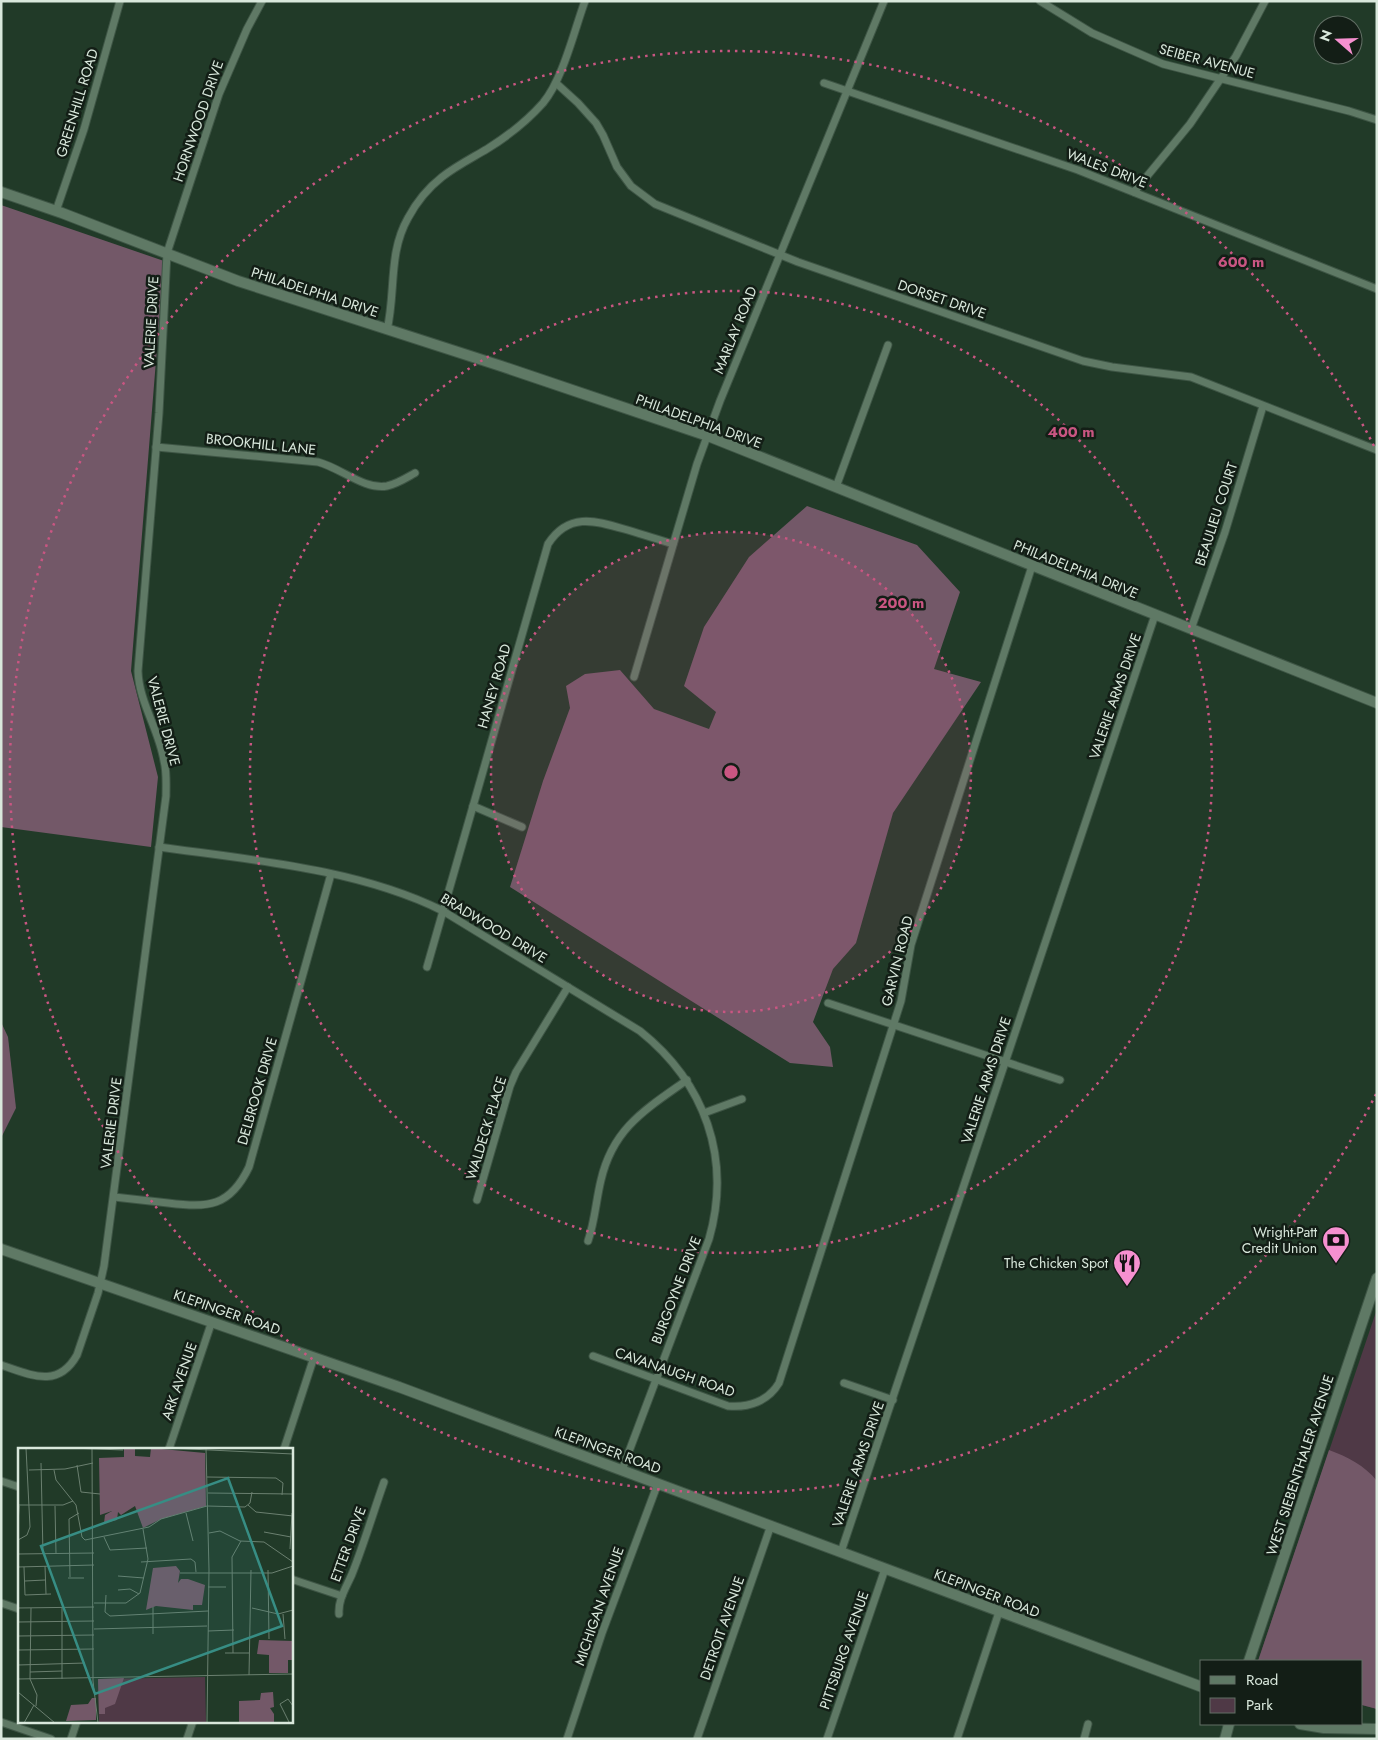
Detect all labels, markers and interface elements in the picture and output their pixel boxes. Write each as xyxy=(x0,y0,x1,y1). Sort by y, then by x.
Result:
north arrow xyxy=(1313,15,1363,65)
text: N xyxy=(1314,27,1337,44)
street label: SEIBER AVENUE xyxy=(1157,39,1257,83)
street label: GREENHILL ROAD xyxy=(51,46,103,160)
street label: HORNWOOD DRIVE xyxy=(168,58,228,184)
street label: WALES DRIVE xyxy=(1064,143,1150,193)
text: 600 m xyxy=(1218,251,1264,273)
street label: PHILADELPHIA DRIVE xyxy=(249,262,381,322)
street label: DORSET DRIVE xyxy=(895,275,989,323)
street label: VALERIE DRIVE xyxy=(139,276,163,368)
street label: MARLAY ROAD xyxy=(708,283,762,377)
street label: PHILADELPHIA DRIVE xyxy=(633,389,765,453)
text: 400 m xyxy=(1047,421,1095,443)
street label: BROOKHILL LANE xyxy=(205,428,317,460)
street label: BEAULIEU COURT xyxy=(1190,459,1242,568)
street label: PHILADELPHIA DRIVE xyxy=(1011,535,1141,603)
text: 200 m xyxy=(878,592,924,614)
street label: VALERIE ARMS DRIVE xyxy=(1084,630,1146,762)
street label: HANEY ROAD xyxy=(472,641,516,731)
street label: VALERIE DRIVE xyxy=(142,674,186,768)
centre of rings xyxy=(722,763,740,781)
street label: BRADWOOD DRIVE xyxy=(437,888,551,968)
street label: GARVIN ROAD xyxy=(876,914,918,1008)
street label: VALERIE ARMS DRIVE xyxy=(956,1014,1016,1146)
street label: DELBROOK DRIVE xyxy=(232,1035,282,1147)
street label: WALDECK PLACE xyxy=(461,1074,511,1182)
street label: VALERIE DRIVE xyxy=(95,1076,127,1170)
place label: Wright-Patt Credit Union xyxy=(1242,1222,1318,1258)
bank icon: Wright-Patt Credit Union xyxy=(1321,1225,1351,1264)
street label: BURGOYNE DRIVE xyxy=(646,1233,706,1347)
restaurant icon: The Chicken Spot xyxy=(1112,1248,1142,1287)
place label: The Chicken Spot xyxy=(1004,1253,1109,1273)
street label: KLEPINGER ROAD xyxy=(171,1284,283,1340)
street label: ARK AVENUE xyxy=(156,1339,202,1423)
street label: CAVANAUGH ROAD xyxy=(612,1342,738,1402)
street label: WEST SIEBENTHALER AVENUE xyxy=(1261,1372,1339,1558)
street label: VALERIE ARMS DRIVE xyxy=(827,1398,889,1530)
street label: KLEPINGER ROAD xyxy=(552,1422,664,1478)
inset map xyxy=(18,1448,292,1722)
street label: ETTER DRIVE xyxy=(325,1504,371,1584)
street label: MICHIGAN AVENUE xyxy=(569,1544,629,1668)
street label: KLEPINGER ROAD xyxy=(931,1564,1043,1622)
street label: DETROIT AVENUE xyxy=(695,1573,749,1683)
street label: PITTSBURG AVENUE xyxy=(814,1588,874,1712)
legend xyxy=(1200,1660,1363,1725)
text: Road xyxy=(1246,1669,1278,1691)
text: Park xyxy=(1246,1694,1273,1716)

